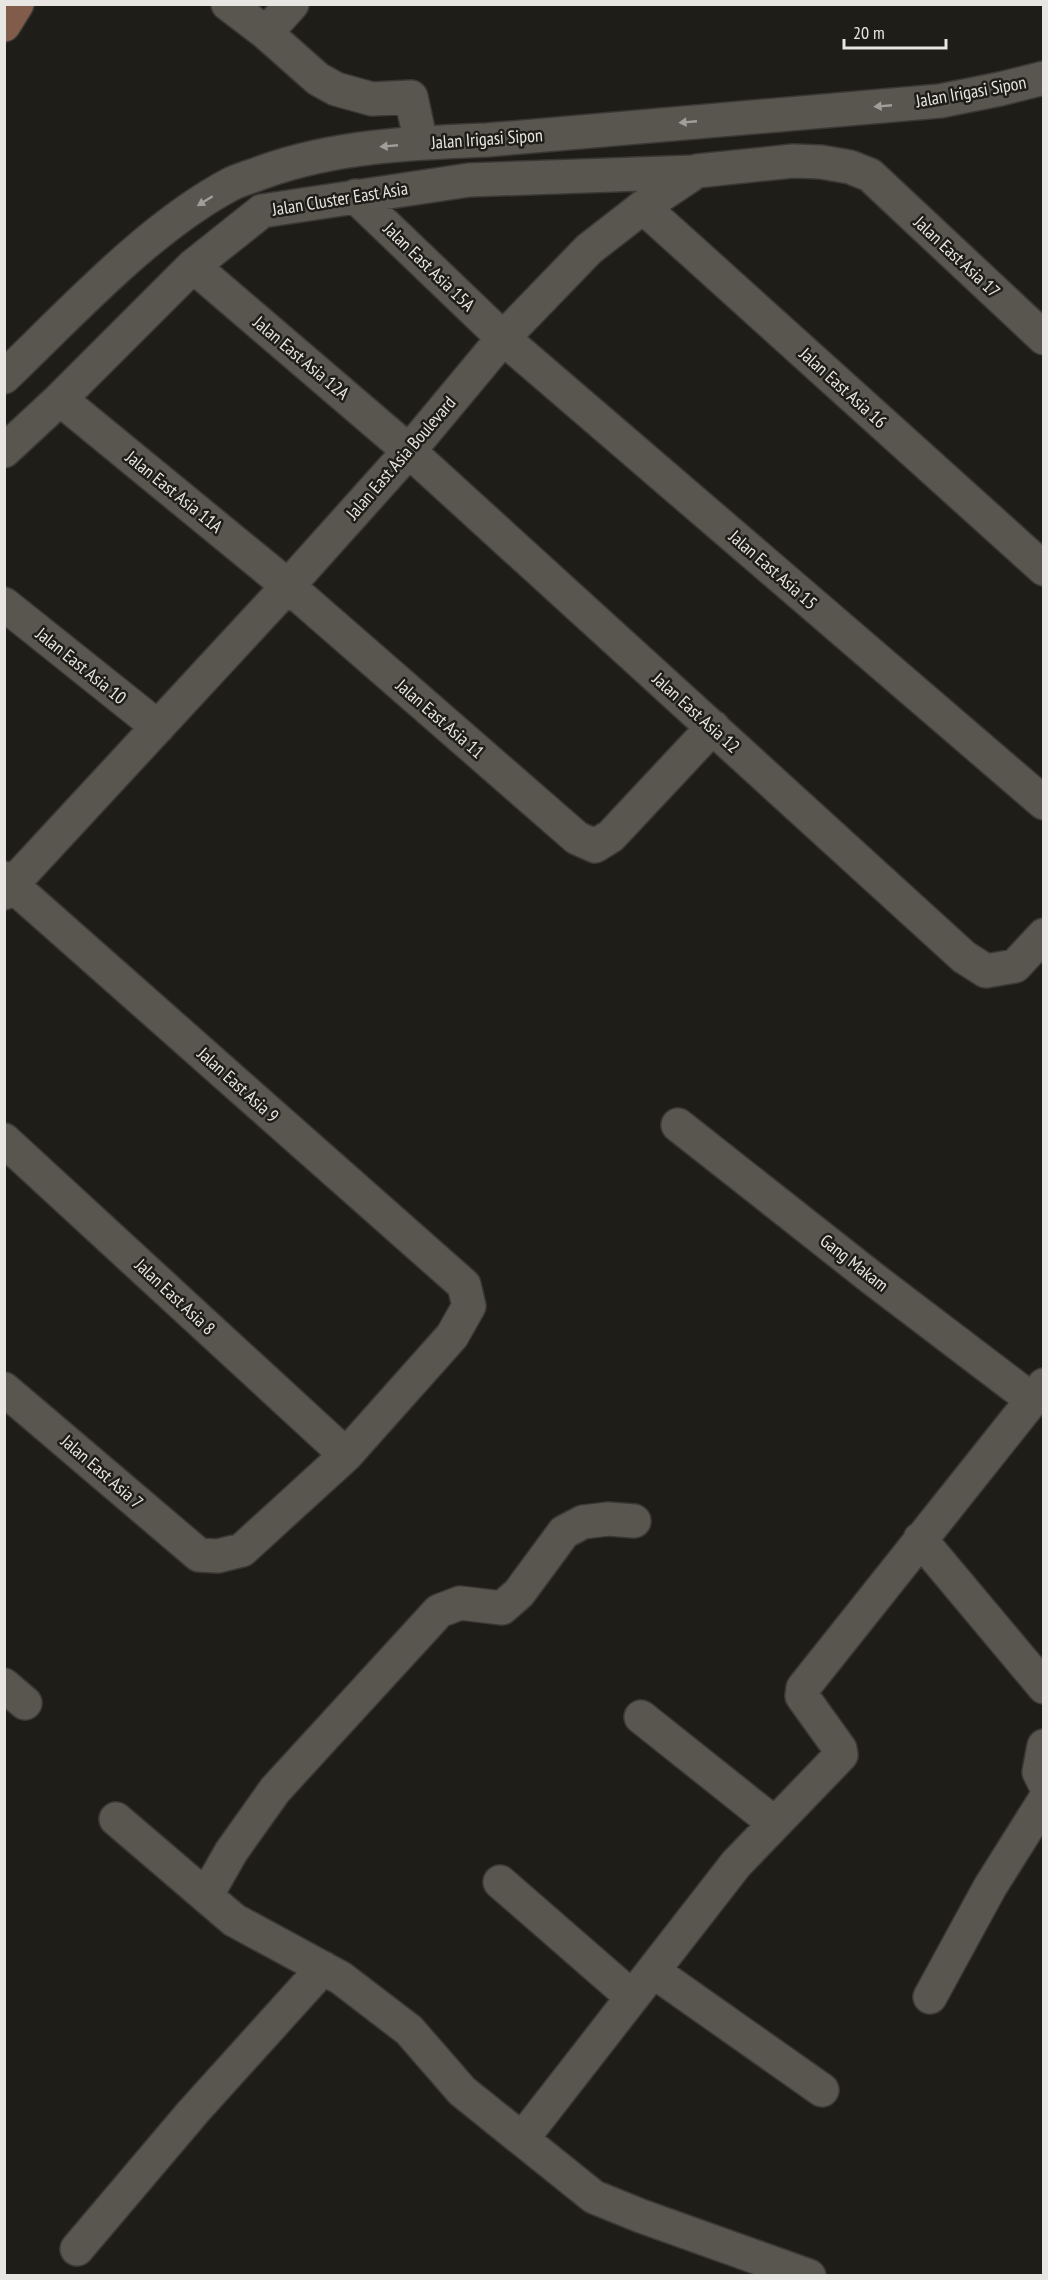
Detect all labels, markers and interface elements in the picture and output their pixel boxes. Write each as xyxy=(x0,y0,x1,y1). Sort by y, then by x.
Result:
scale bar xyxy=(844,12,946,50)
text: 20 m xyxy=(853,21,885,44)
street label: Jalan Irigasi Sipon xyxy=(913,70,1028,113)
one-way arrow xyxy=(873,101,892,110)
one-way arrow xyxy=(679,118,698,127)
street label: Jalan Irigasi Sipon xyxy=(430,123,543,154)
one-way arrow xyxy=(380,141,399,151)
street label: Jalan Cluster East Asia xyxy=(269,176,409,221)
one-way arrow xyxy=(197,195,213,206)
street label: Jalan East Asia 17 xyxy=(909,210,1005,302)
street label: Jalan East Asia 15A xyxy=(378,217,480,316)
street label: Jalan East Asia 12A xyxy=(248,310,354,405)
street label: Jalan East Asia 16 xyxy=(794,342,892,433)
street label: Jalan East Asia Boulevard xyxy=(340,391,460,525)
street label: Jalan East Asia 11A xyxy=(120,445,228,538)
street label: Jalan East Asia 15 xyxy=(724,524,822,614)
street label: Jalan East Asia 10 xyxy=(31,622,131,709)
street label: Jalan East Asia 12 xyxy=(647,667,745,758)
street label: Jalan East Asia 11 xyxy=(391,673,489,763)
street label: Jalan East Asia 9 xyxy=(192,1041,284,1127)
street label: Gang Makam xyxy=(816,1229,893,1296)
street label: Jalan East Asia 8 xyxy=(130,1253,220,1340)
street label: Jalan East Asia 7 xyxy=(56,1429,148,1514)

